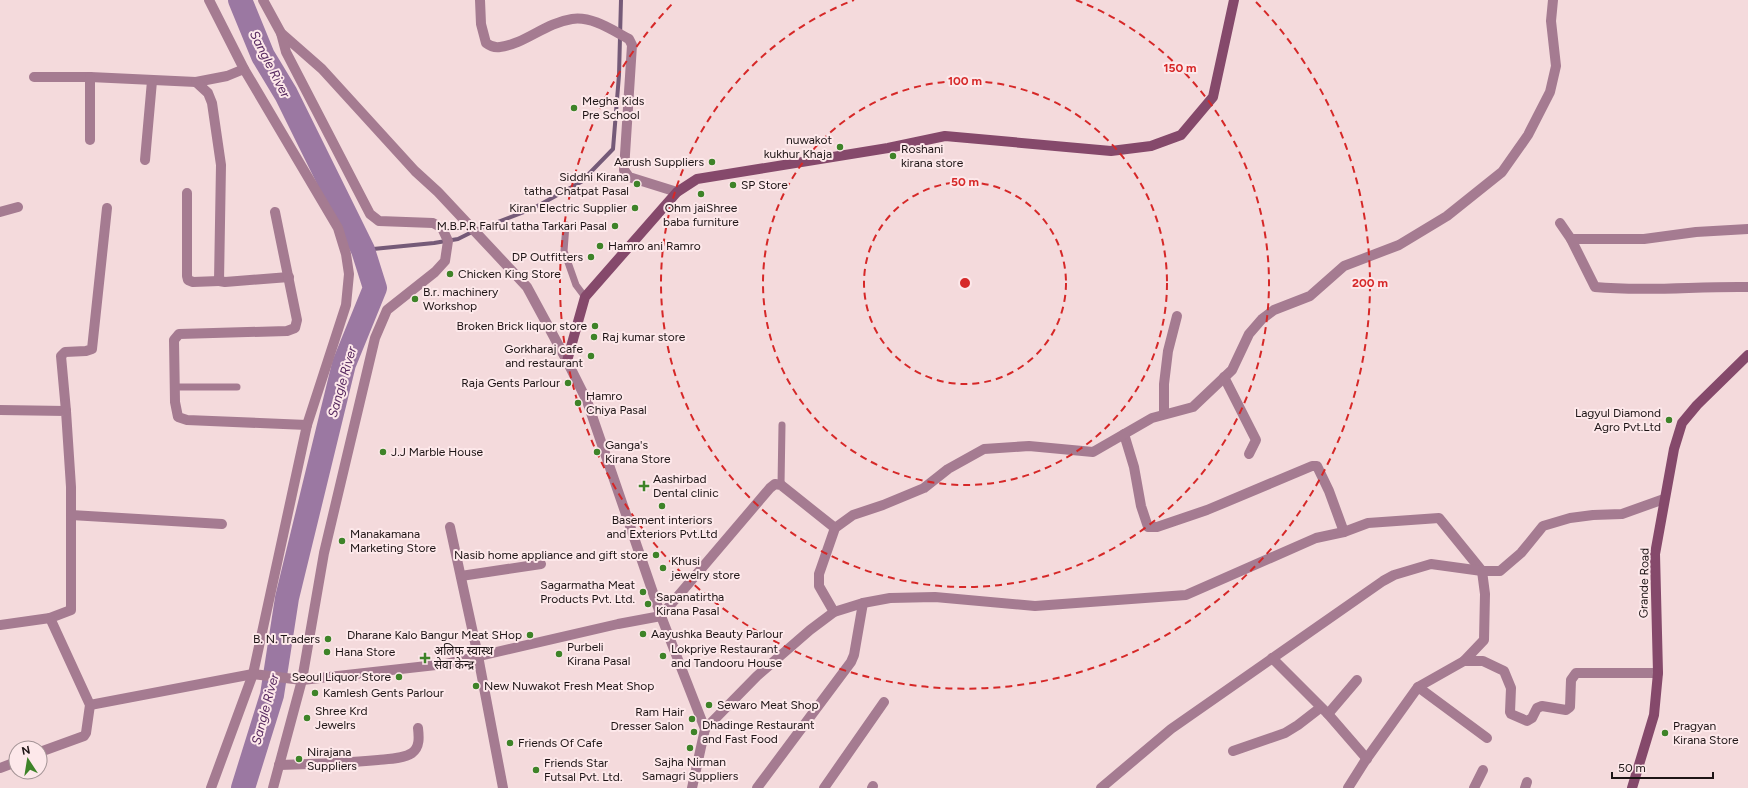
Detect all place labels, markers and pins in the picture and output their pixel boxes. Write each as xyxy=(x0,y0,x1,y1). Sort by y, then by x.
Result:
place label: Megha Kids Pre School xyxy=(582,94,645,122)
marker: Megha Kids Pre School xyxy=(569,103,579,113)
place label: nuwakot kukhur Khaja xyxy=(764,133,832,161)
marker: nuwakot kukhur Khaja xyxy=(835,142,845,152)
place label: Roshani kirana store xyxy=(901,142,964,170)
marker: Roshani kirana store xyxy=(888,151,898,161)
place label: Aarush Suppliers xyxy=(614,155,704,169)
marker: Aarush Suppliers xyxy=(707,157,717,167)
place label: Siddhi Kirana tatha Chatpat Pasal xyxy=(524,170,629,198)
place label: SP Store xyxy=(741,178,788,192)
marker: Siddhi Kirana tatha Chatpat Pasal xyxy=(632,179,642,189)
marker: SP Store xyxy=(728,180,738,190)
marker: Ohm jaiShree baba furniture xyxy=(696,189,706,199)
place label: Kiran Electric Supplier xyxy=(509,201,627,215)
place label: Ohm jaiShree baba furniture xyxy=(663,201,739,229)
marker: Kiran Electric Supplier xyxy=(630,203,640,213)
place label: M.B.P.R Falful tatha Tarkari Pasal xyxy=(437,219,607,233)
marker: M.B.P.R Falful tatha Tarkari Pasal xyxy=(610,221,620,231)
place label: Hamro ani Ramro xyxy=(608,239,701,253)
marker: Hamro ani Ramro xyxy=(595,241,605,251)
place label: DP Outfitters xyxy=(512,250,583,264)
marker: DP Outfitters xyxy=(586,252,596,262)
place label: Chicken King Store xyxy=(458,267,561,281)
marker: Chicken King Store xyxy=(445,269,455,279)
centre of rings xyxy=(958,276,972,290)
place label: B.r. machinery Workshop xyxy=(423,285,499,313)
marker: B.r. machinery Workshop xyxy=(410,294,420,304)
place label: Broken Brick liquor store xyxy=(457,319,587,333)
marker: Broken Brick liquor store xyxy=(590,321,600,331)
place label: Raj kumar store xyxy=(602,330,686,344)
marker: Raj kumar store xyxy=(589,332,599,342)
place label: Gorkharaj cafe and restaurant xyxy=(504,342,583,370)
marker: Gorkharaj cafe and restaurant xyxy=(586,351,596,361)
place label: Raja Gents Parlour xyxy=(461,376,560,390)
marker: Raja Gents Parlour xyxy=(563,378,573,388)
place label: Hamro Chiya Pasal xyxy=(586,389,647,417)
marker: Hamro Chiya Pasal xyxy=(573,398,583,408)
place label: Lagyul Diamond Agro Pvt.Ltd xyxy=(1575,406,1661,434)
marker: Lagyul Diamond Agro Pvt.Ltd xyxy=(1664,415,1674,425)
place label: Ganga's Kirana Store xyxy=(605,438,671,466)
place label: J.J Marble House xyxy=(391,445,484,459)
marker: J.J Marble House xyxy=(378,447,388,457)
marker: Ganga's Kirana Store xyxy=(592,447,602,457)
place label: Aashirbad Dental clinic xyxy=(653,472,719,500)
marker: Aashirbad Dental clinic xyxy=(638,480,650,492)
marker: Basement interiors and Exteriors Pvt.Ltd xyxy=(657,501,667,511)
place label: Basement interiors and Exteriors Pvt.Ltd xyxy=(606,513,718,541)
place label: Manakamana Marketing Store xyxy=(350,527,436,555)
marker: Manakamana Marketing Store xyxy=(337,536,347,546)
place label: Nasib home appliance and gift store xyxy=(454,548,648,562)
marker: Nasib home appliance and gift store xyxy=(651,550,661,560)
place label: Khusi jewelry store xyxy=(670,554,741,582)
marker: Khusi jewelry store xyxy=(658,563,668,573)
place label: Sagarmatha Meat Products Pvt. Ltd. xyxy=(540,578,635,606)
marker: Sagarmatha Meat Products Pvt. Ltd. xyxy=(638,587,648,597)
place label: Sapanatirtha Kirana Pasal xyxy=(656,590,724,618)
marker: Sapanatirtha Kirana Pasal xyxy=(643,599,653,609)
place label: Aayushka Beauty Parlour xyxy=(651,627,783,641)
place label: Dharane Kalo Bangur Meat SHop xyxy=(347,628,522,642)
marker: Aayushka Beauty Parlour xyxy=(638,629,648,639)
marker: Dharane Kalo Bangur Meat SHop xyxy=(525,630,535,640)
place label: B. N. Traders xyxy=(253,632,320,646)
marker: B. N. Traders xyxy=(323,634,333,644)
place label: Purbeli Kirana Pasal xyxy=(567,640,630,668)
place label: Lokpriye Restaurant and Tandooru House xyxy=(671,642,782,670)
place label: अलिफ स्वास्थ सेवा केन्द्र xyxy=(434,643,494,672)
place label: Hana Store xyxy=(335,645,396,659)
marker: Hana Store xyxy=(322,647,332,657)
marker: Purbeli Kirana Pasal xyxy=(554,649,564,659)
marker: Lokpriye Restaurant and Tandooru House xyxy=(658,651,668,661)
marker: अलिफ स्वास्थ सेवा केन्द्र xyxy=(419,652,431,664)
place label: Seoul Liquor Store xyxy=(292,670,391,684)
marker: Seoul Liquor Store xyxy=(394,672,404,682)
place label: New Nuwakot Fresh Meat Shop xyxy=(484,679,654,693)
marker: New Nuwakot Fresh Meat Shop xyxy=(471,681,481,691)
place label: Kamlesh Gents Parlour xyxy=(323,686,444,700)
marker: Kamlesh Gents Parlour xyxy=(310,688,320,698)
place label: Sewaro Meat Shop xyxy=(717,698,819,712)
marker: Sewaro Meat Shop xyxy=(704,700,714,710)
place label: Shree Krd Jewelrs xyxy=(315,704,368,732)
place label: Ram Hair Dresser Salon xyxy=(611,705,684,733)
marker: Shree Krd Jewelrs xyxy=(302,713,312,723)
marker: Ram Hair Dresser Salon xyxy=(687,714,697,724)
place label: Dhadinge Restaurant and Fast Food xyxy=(702,718,815,746)
place label: Pragyan Kirana Store xyxy=(1673,719,1739,747)
marker: Dhadinge Restaurant and Fast Food xyxy=(689,727,699,737)
marker: Pragyan Kirana Store xyxy=(1660,728,1670,738)
place label: Friends Of Cafe xyxy=(518,736,603,750)
marker: Friends Of Cafe xyxy=(505,738,515,748)
marker: Sajha Nirman Samagri Suppliers xyxy=(685,743,695,753)
place label: Nirajana Suppliers xyxy=(307,745,357,773)
marker: Nirajana Suppliers xyxy=(294,754,304,764)
place label: Sajha Nirman Samagri Suppliers xyxy=(642,755,739,783)
place label: Friends Star Futsal Pvt. Ltd. xyxy=(544,756,622,784)
marker: Friends Star Futsal Pvt. Ltd. xyxy=(531,765,541,775)

